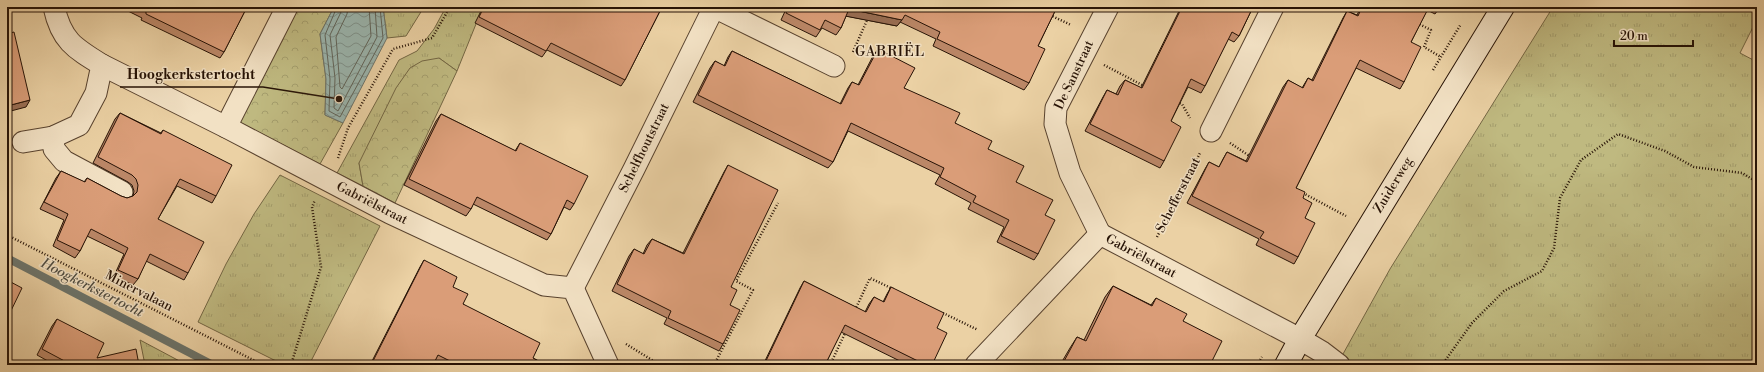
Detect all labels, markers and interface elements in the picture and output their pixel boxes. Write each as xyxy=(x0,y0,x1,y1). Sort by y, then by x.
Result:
scale bar xyxy=(1614,22,1693,48)
text: 20 m xyxy=(1620,29,1648,44)
street label: De Sanstraat xyxy=(1051,37,1097,112)
district label: GABRIËL xyxy=(855,42,925,61)
callout: Hoogkerkstertocht xyxy=(120,61,263,87)
text: Hoogkerkstertocht xyxy=(127,66,256,84)
street label: Schelfhoutstraat xyxy=(615,100,673,195)
street label: Schefferstraat xyxy=(1152,154,1204,235)
street label: Zuiderweg xyxy=(1370,154,1416,216)
street label: Gabriëlstraat xyxy=(334,178,411,228)
street label: Gabriëlstraat xyxy=(1103,231,1179,282)
water label: Hoogkerkstertocht xyxy=(37,254,147,322)
street label: Minervalaan xyxy=(102,267,176,315)

